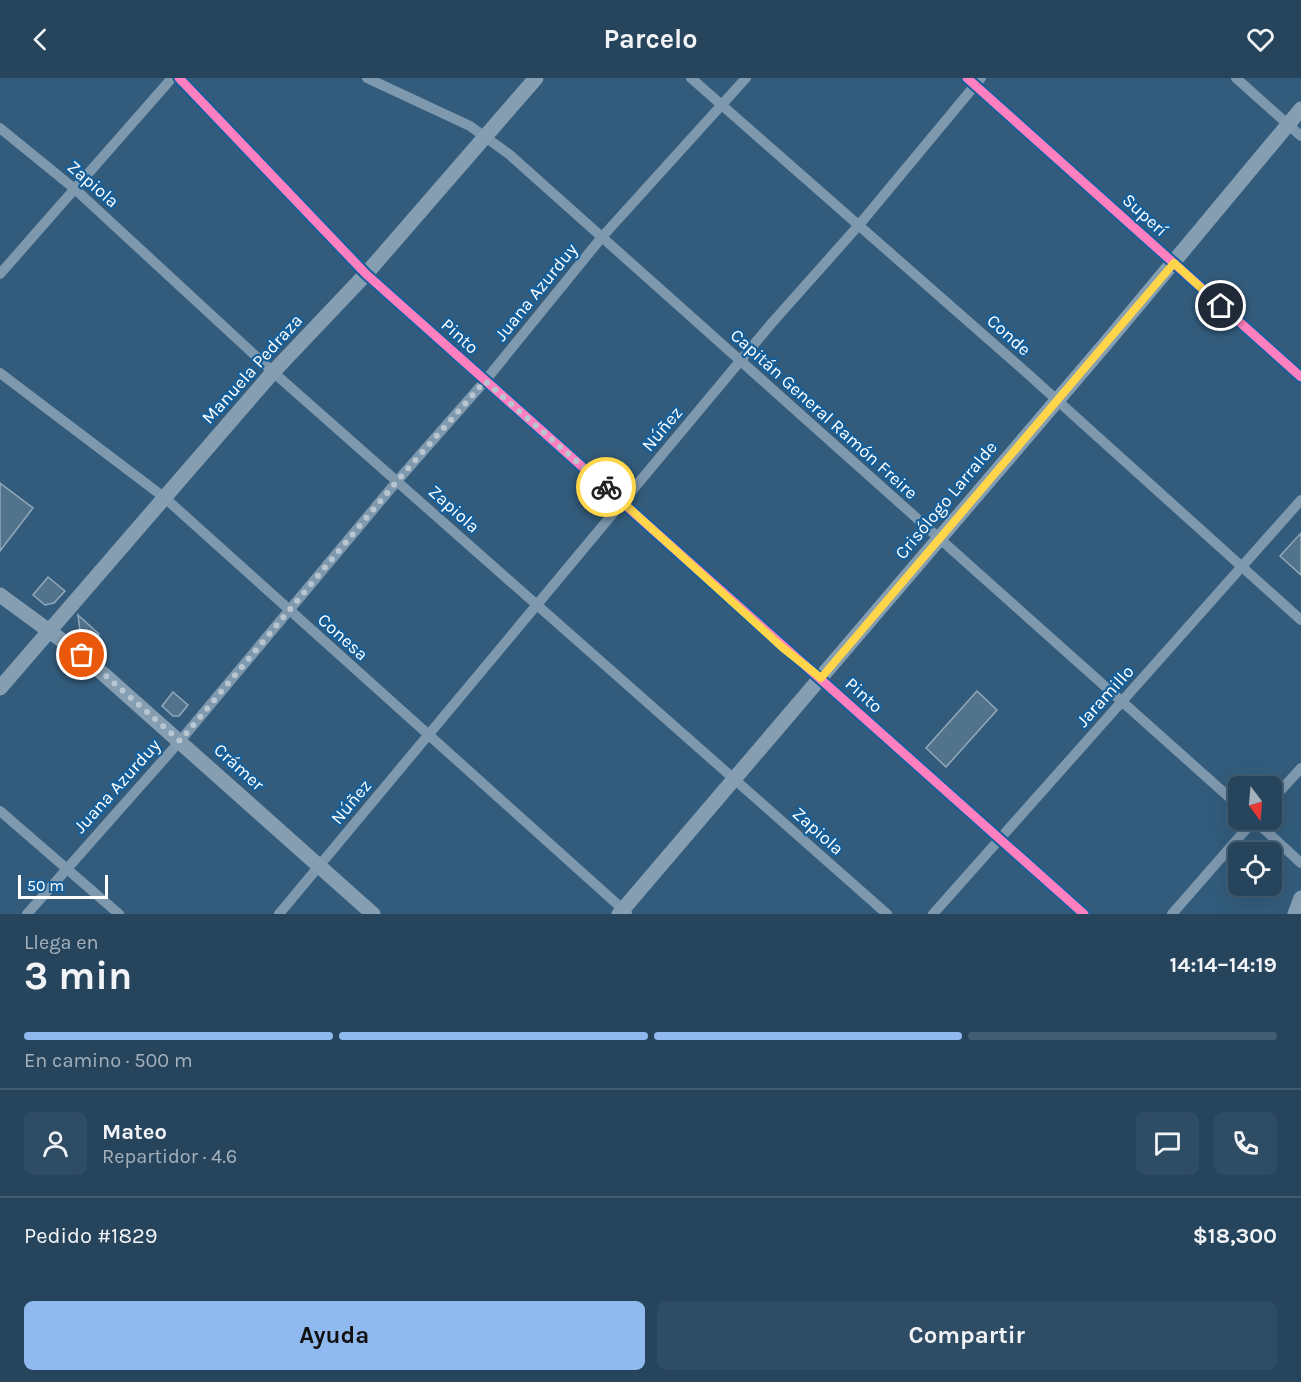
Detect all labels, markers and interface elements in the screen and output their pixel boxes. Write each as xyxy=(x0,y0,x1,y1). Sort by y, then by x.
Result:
icon: back xyxy=(24,23,57,56)
text: Parcelo xyxy=(603,23,698,55)
icon: heart xyxy=(1244,23,1277,56)
street label: Zapiola xyxy=(63,156,123,212)
street label: Superí xyxy=(1118,189,1173,241)
street label: Juana Azurduy xyxy=(490,238,582,345)
pin xyxy=(1195,280,1246,331)
icon: home xyxy=(1204,289,1237,322)
street label: Manuela Pedraza xyxy=(197,310,307,428)
street label: Conde xyxy=(982,310,1036,360)
street label: Pinto xyxy=(437,314,483,358)
street label: Capitán General Ramón Freire xyxy=(726,324,922,504)
street label: Núñez xyxy=(637,402,687,456)
street label: Crisólogo Larralde xyxy=(890,436,1002,564)
courier xyxy=(576,457,636,517)
icon: bike xyxy=(590,471,623,504)
street label: Zapiola xyxy=(424,480,484,538)
street label: Conesa xyxy=(313,609,373,665)
pin xyxy=(56,629,107,680)
icon: bag xyxy=(65,638,98,671)
street label: Jaramillo xyxy=(1071,661,1139,731)
street label: Pinto xyxy=(841,673,887,717)
street label: Juana Azurduy xyxy=(69,734,166,838)
street label: Crámer xyxy=(209,739,269,796)
street label: Núñez xyxy=(326,775,376,829)
north arrow xyxy=(1228,776,1282,830)
map controls xyxy=(1228,776,1282,896)
street label: Zapiola xyxy=(788,802,848,860)
button: locate xyxy=(1228,842,1282,896)
scale bar xyxy=(18,872,108,900)
text: 50 m xyxy=(27,876,64,895)
text: Llega en xyxy=(24,931,99,954)
text: 14:14–14:19 xyxy=(1170,952,1277,978)
text: 3 min xyxy=(24,953,132,999)
text: En camino · 500 m xyxy=(24,1049,193,1072)
button: person xyxy=(24,1112,87,1175)
button: chat xyxy=(1136,1112,1199,1175)
button: phone xyxy=(1214,1112,1277,1175)
text: Mateo xyxy=(102,1119,167,1145)
text: Repartidor · 4.6 xyxy=(102,1145,237,1168)
text: Pedido #1829 xyxy=(24,1223,157,1249)
text: $18,300 xyxy=(1193,1223,1277,1249)
button: Ayuda xyxy=(24,1301,645,1370)
button: Compartir xyxy=(657,1301,1277,1370)

